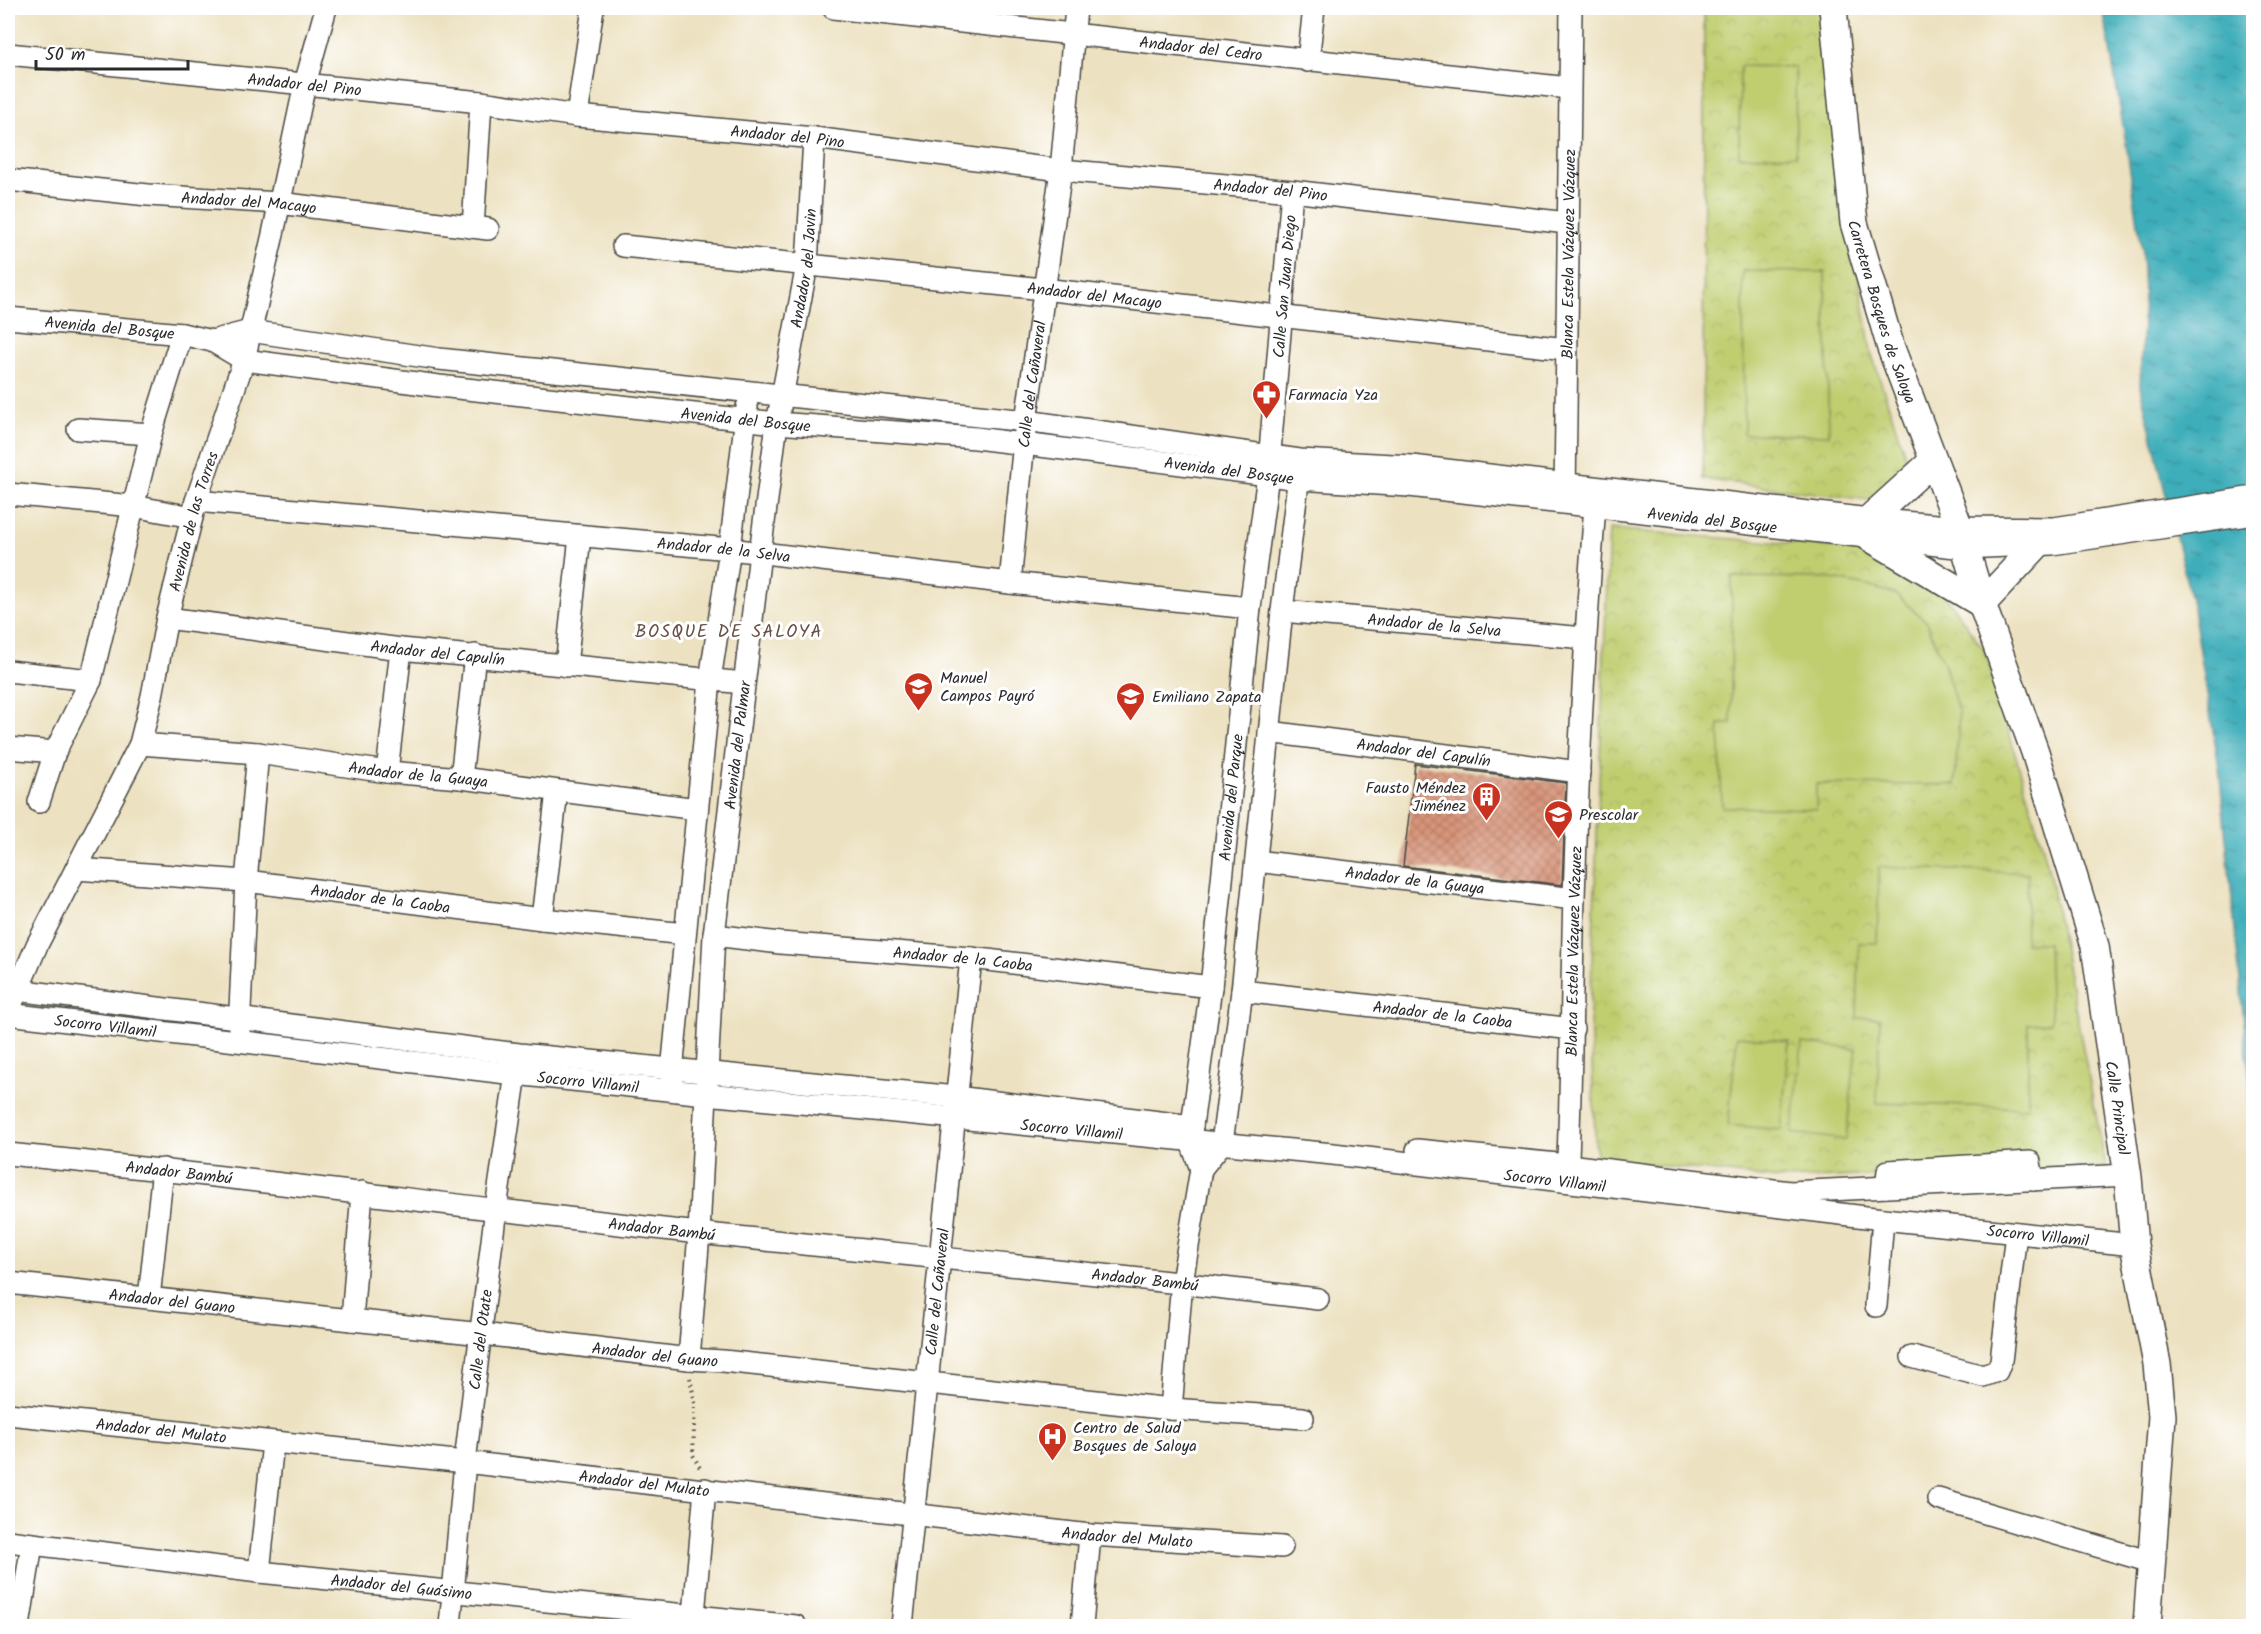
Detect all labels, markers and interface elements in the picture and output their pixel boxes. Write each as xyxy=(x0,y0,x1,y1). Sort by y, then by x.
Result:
street label: Andador del Cedro xyxy=(1138,30,1263,69)
scale bar xyxy=(36,33,188,71)
text: 50 m xyxy=(45,41,85,70)
street label: Andador del Pino xyxy=(246,67,363,104)
street label: Andador del Pino xyxy=(729,119,846,156)
street label: Blanca Estela Vázquez Vázquez xyxy=(1556,149,1583,359)
street label: Andador del Pino xyxy=(1212,173,1329,209)
street label: Andador del Macayo xyxy=(180,186,318,222)
street label: Andador del Javin xyxy=(784,208,824,330)
street label: Calle San Juan Diego xyxy=(1267,214,1304,359)
street label: Carretera Bosques de Saloya xyxy=(1840,217,1922,407)
street label: Andador del Macayo xyxy=(1026,276,1163,317)
street label: Avenida del Bosque xyxy=(43,310,175,347)
street label: Calle del Cañaveral xyxy=(1012,319,1054,449)
pharmacy icon: Farmacia Yza xyxy=(1251,378,1283,420)
place label: Farmacia Yza xyxy=(1288,383,1378,408)
street label: Avenida del Bosque xyxy=(679,402,811,439)
street label: Avenida de las Torres xyxy=(163,448,226,594)
street label: Avenida del Bosque xyxy=(1163,451,1295,492)
street label: Avenida del Bosque xyxy=(1646,502,1778,541)
street label: Andador de la Selva xyxy=(656,531,792,570)
street label: Andador de la Selva xyxy=(1366,608,1502,644)
district label: BOSQUE DE SALOYA xyxy=(635,618,823,647)
street label: Andador del Capulín xyxy=(369,634,506,673)
place label: Manuel Campos Payró xyxy=(940,666,1035,709)
school or university icon: Manuel Campos Payró xyxy=(903,670,935,712)
street label: Avenida del Palmar xyxy=(718,678,759,811)
school or university icon: Emiliano Zapata xyxy=(1115,680,1147,722)
place label: Emiliano Zapata xyxy=(1152,685,1262,710)
street label: Andador del Capulín xyxy=(1355,732,1492,774)
street label: Avenida del Parque xyxy=(1213,733,1251,862)
street label: Andador de la Guaya xyxy=(347,755,489,795)
place label: Fausto Méndez Jiménez xyxy=(1365,776,1466,819)
building icon: Fausto Méndez Jiménez xyxy=(1471,780,1503,822)
school or university icon: Prescolar xyxy=(1542,798,1574,840)
place label: Prescolar xyxy=(1579,803,1640,828)
street label: Blanca Estela Vázquez Vázquez xyxy=(1560,845,1590,1057)
street label: Andador de la Guaya xyxy=(1344,861,1486,902)
street label: Andador de la Caoba xyxy=(309,878,452,921)
street label: Andador de la Caoba xyxy=(892,941,1034,979)
street label: Andador de la Caoba xyxy=(1371,995,1514,1036)
street label: Socorro Villamil xyxy=(53,1009,158,1045)
street label: Calle Principal xyxy=(2098,1059,2136,1157)
street label: Socorro Villamil xyxy=(536,1065,640,1101)
street label: Socorro Villamil xyxy=(1019,1113,1124,1148)
street label: Andador Bambú xyxy=(124,1155,234,1192)
street label: Socorro Villamil xyxy=(1502,1163,1607,1200)
street label: Andador Bambú xyxy=(607,1212,717,1249)
street label: Socorro Villamil xyxy=(1985,1219,2090,1254)
street label: Calle del Cañaveral xyxy=(919,1227,957,1357)
street label: Andador Bambú xyxy=(1090,1263,1200,1299)
street label: Andador del Guano xyxy=(107,1283,236,1321)
street label: Calle del Otate xyxy=(463,1288,500,1391)
street label: Andador del Guano xyxy=(590,1336,719,1375)
street label: Andador del Mulato xyxy=(94,1412,228,1451)
place label: Centro de Salud Bosques de Saloya xyxy=(1073,1416,1197,1459)
hospital icon: Centro de Salud Bosques de Saloya xyxy=(1036,1420,1068,1462)
street label: Andador del Mulato xyxy=(577,1464,711,1504)
street label: Andador del Mulato xyxy=(1060,1521,1193,1555)
street label: Andador del Guásimo xyxy=(329,1568,473,1607)

